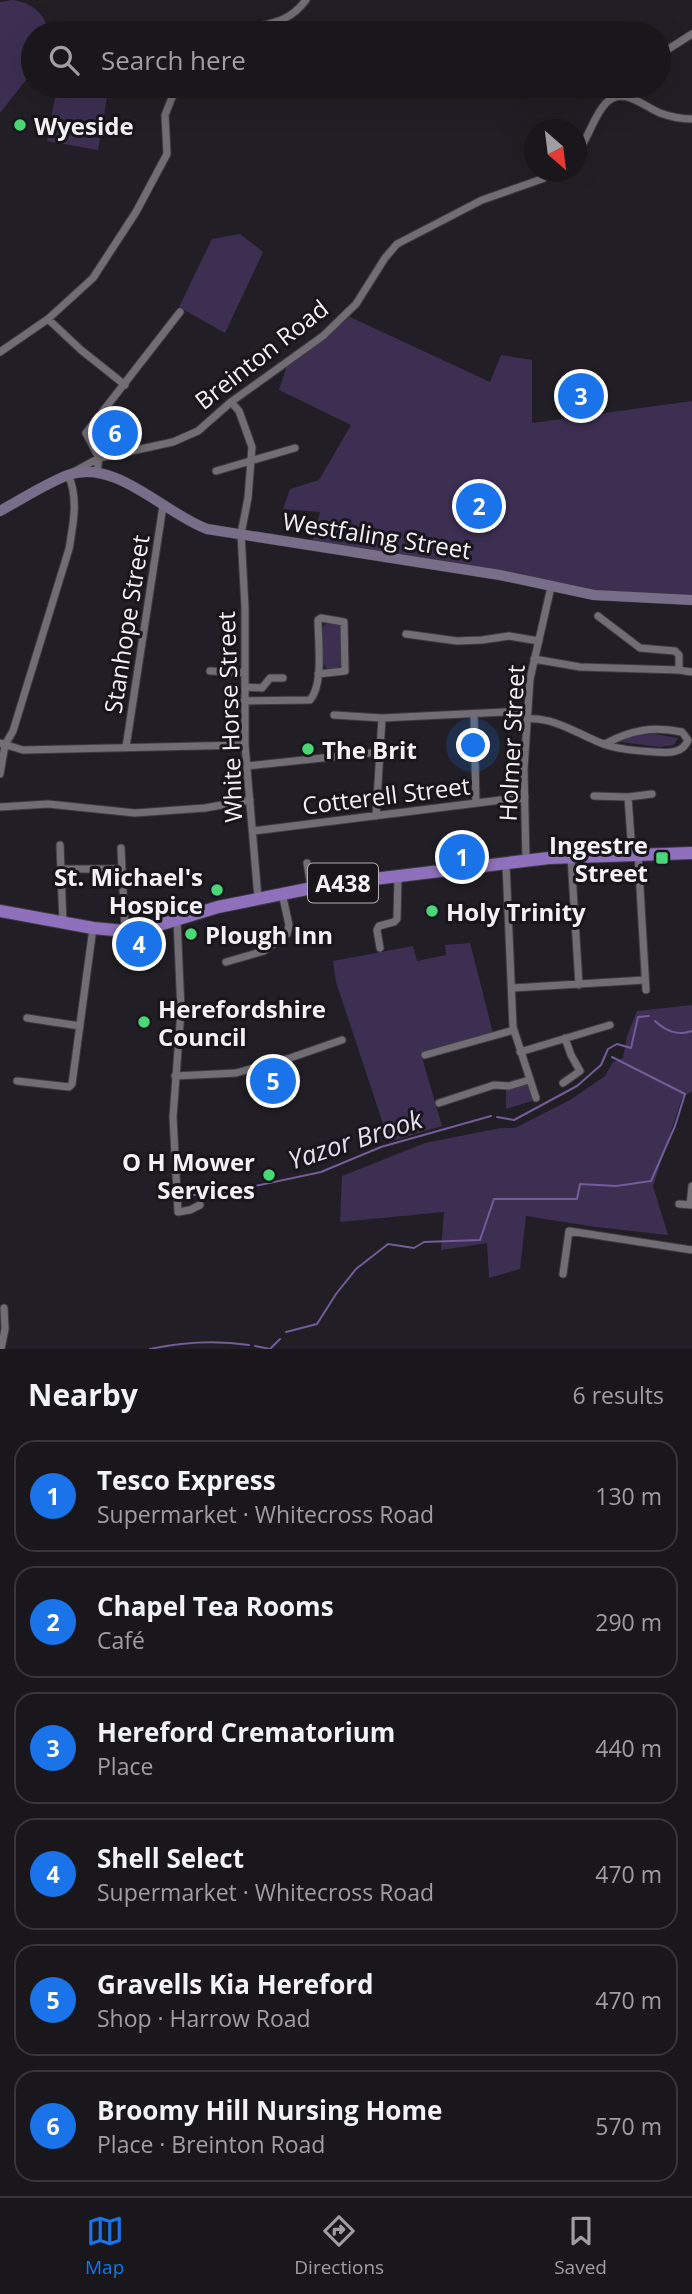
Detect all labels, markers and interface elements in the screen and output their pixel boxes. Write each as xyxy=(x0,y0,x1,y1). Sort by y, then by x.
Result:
search box xyxy=(21,21,671,98)
icon: search xyxy=(45,41,83,79)
text: Search here xyxy=(101,42,246,78)
place label: Wyeside xyxy=(34,109,134,142)
marker: Wyeside xyxy=(12,117,28,133)
north arrow xyxy=(524,119,587,182)
street label: Breinton Road xyxy=(187,292,335,416)
pin: 3 xyxy=(558,370,604,422)
pin: 6 xyxy=(92,407,138,459)
pin: 2 xyxy=(456,480,502,532)
street label: Westfaling Street xyxy=(281,504,473,566)
street label: Stanhope Street xyxy=(96,532,156,716)
street label: White Horse Street xyxy=(209,611,249,823)
street label: Holmer Street xyxy=(490,664,532,822)
your location xyxy=(456,728,490,762)
place label: The Brit xyxy=(322,733,417,766)
marker: The Brit xyxy=(300,741,316,757)
street label: Cotterell Street xyxy=(300,768,472,822)
place label: Ingestre Street xyxy=(549,828,648,889)
pin: 1 xyxy=(439,831,485,883)
marker: Ingestre Street xyxy=(654,850,670,866)
place label: St. Michael's Hospice xyxy=(54,860,203,921)
road number: A438 xyxy=(308,863,378,902)
marker: St. Michael's Hospice xyxy=(209,882,225,898)
place label: Holy Trinity xyxy=(446,895,586,928)
marker: Holy Trinity xyxy=(424,903,440,919)
pin: 4 xyxy=(116,918,162,970)
place label: Plough Inn xyxy=(205,918,333,951)
marker: Plough Inn xyxy=(183,926,199,942)
place label: Herefordshire Council xyxy=(158,992,326,1053)
marker: Herefordshire Council xyxy=(136,1014,152,1030)
pin: 5 xyxy=(250,1055,296,1107)
water label: Yazor Brook xyxy=(283,1100,428,1178)
place label: O H Mower Services xyxy=(122,1145,255,1206)
marker: O H Mower Services xyxy=(261,1167,277,1183)
text: Nearby xyxy=(28,1374,138,1415)
text: 6 results xyxy=(573,1379,664,1411)
text: Tesco Express xyxy=(97,1462,276,1498)
text: 1 xyxy=(46,1480,60,1512)
text: 130 m xyxy=(595,1480,662,1512)
text: Supermarket · Whitecross Road xyxy=(97,1498,434,1530)
text: Chapel Tea Rooms xyxy=(97,1588,334,1624)
text: 2 xyxy=(46,1606,60,1638)
text: 290 m xyxy=(595,1606,662,1638)
text: Café xyxy=(97,1624,145,1656)
text: Hereford Crematorium xyxy=(97,1714,395,1750)
text: 3 xyxy=(46,1732,60,1764)
text: 440 m xyxy=(595,1732,662,1764)
text: Place xyxy=(97,1750,153,1782)
text: Shell Select xyxy=(97,1840,244,1876)
text: 4 xyxy=(46,1858,60,1890)
text: 470 m xyxy=(595,1858,662,1890)
text: Supermarket · Whitecross Road xyxy=(97,1876,434,1908)
text: Gravells Kia Hereford xyxy=(97,1966,374,2002)
text: 5 xyxy=(46,1984,60,2016)
text: 470 m xyxy=(595,1984,662,2016)
text: Shop · Harrow Road xyxy=(97,2002,311,2034)
text: Broomy Hill Nursing Home xyxy=(97,2092,442,2128)
text: 6 xyxy=(46,2110,60,2142)
text: 570 m xyxy=(595,2110,662,2142)
text: Place · Breinton Road xyxy=(97,2128,325,2160)
tab: Map xyxy=(85,2212,124,2280)
tab: Directions xyxy=(294,2212,384,2280)
tab: Saved xyxy=(554,2212,607,2280)

